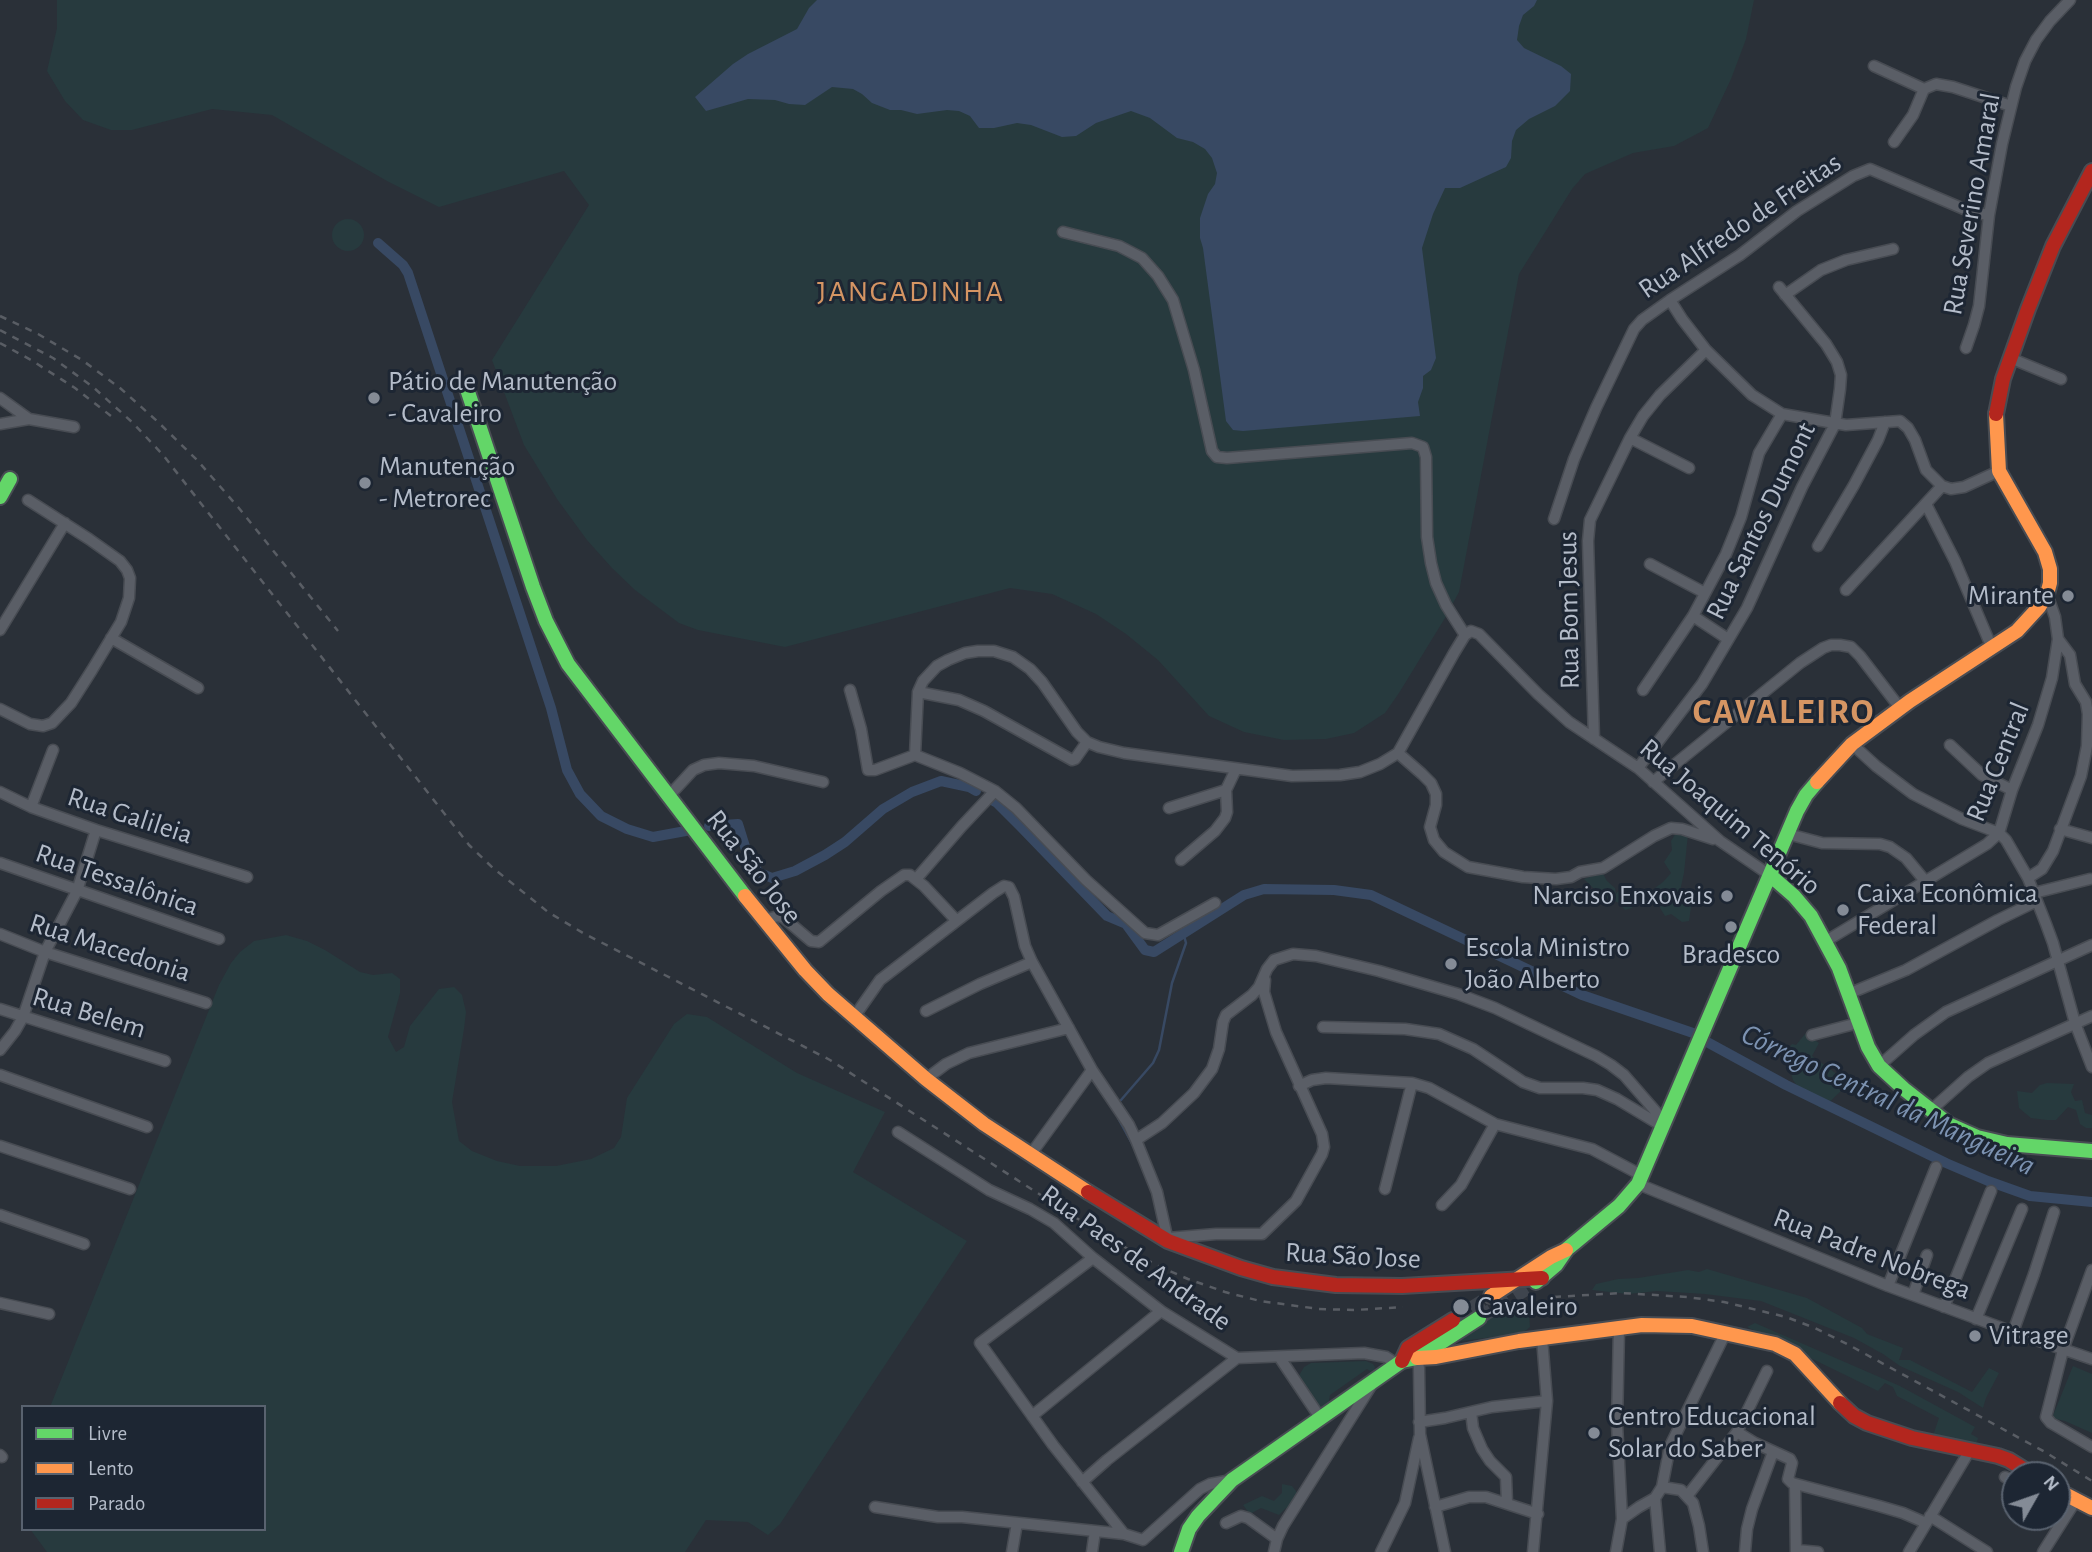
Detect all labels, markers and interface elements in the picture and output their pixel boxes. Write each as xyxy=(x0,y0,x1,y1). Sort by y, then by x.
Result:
street label: Rua Severino Amaral xyxy=(1936,90,2008,318)
street label: Rua Alfredo de Freitas xyxy=(1632,146,1848,306)
district label: JANGADINHA xyxy=(818,274,1004,310)
place label: Pátio de Manutenção - Cavaleiro xyxy=(388,365,617,431)
marker: Pátio de Manutenção - Cavaleiro xyxy=(366,390,382,406)
street label: Rua Santos Dumont xyxy=(1699,417,1823,625)
place label: Manutenção - Metrorec xyxy=(379,450,515,516)
marker: Manutenção - Metrorec xyxy=(357,475,373,491)
street label: Rua Bom Jesus xyxy=(1551,531,1587,689)
place label: Mirante xyxy=(1968,579,2054,613)
marker: Mirante xyxy=(2060,588,2076,604)
district label: CAVALEIRO xyxy=(1694,691,1874,733)
street label: Rua Central xyxy=(1959,697,2037,827)
street label: Rua Joaquim Tenório xyxy=(1633,731,1827,903)
street label: Rua Galileia xyxy=(63,780,197,852)
street label: Rua São Jose xyxy=(699,803,809,931)
street label: Rua Tessalônica xyxy=(31,836,203,924)
place label: Caixa Econômica Federal xyxy=(1857,877,2038,943)
place label: Narciso Enxovais xyxy=(1532,879,1713,913)
marker: Narciso Enxovais xyxy=(1719,888,1735,904)
marker: Caixa Econômica Federal xyxy=(1835,902,1851,918)
street label: Rua Macedonia xyxy=(25,906,195,990)
marker: Bradesco xyxy=(1723,919,1739,935)
place label: Escola Ministro João Alberto xyxy=(1465,931,1630,997)
place label: Bradesco xyxy=(1682,938,1780,972)
marker: Escola Ministro João Alberto xyxy=(1443,956,1459,972)
street label: Rua Belem xyxy=(28,980,150,1046)
water label: Córrego Central da Mangueira xyxy=(1735,1016,2041,1184)
street label: Rua Paes de Andrade xyxy=(1034,1178,1238,1338)
street label: Rua Padre Nobrega xyxy=(1768,1201,1976,1307)
street label: Rua São Jose xyxy=(1284,1236,1422,1276)
place label: Cavaleiro xyxy=(1477,1290,1578,1324)
marker: Cavaleiro xyxy=(1451,1297,1471,1317)
place label: Vitrage xyxy=(1989,1319,2069,1353)
marker: Vitrage xyxy=(1967,1328,1983,1344)
place label: Centro Educacional Solar do Saber xyxy=(1608,1400,1816,1466)
legend xyxy=(21,1405,266,1531)
text: Livre xyxy=(88,1423,127,1444)
marker: Centro Educacional Solar do Saber xyxy=(1586,1425,1602,1441)
text: Lento xyxy=(88,1458,134,1479)
north arrow xyxy=(2001,1461,2071,1531)
text: N xyxy=(2039,1472,2062,1495)
text: Parado xyxy=(88,1493,145,1514)

